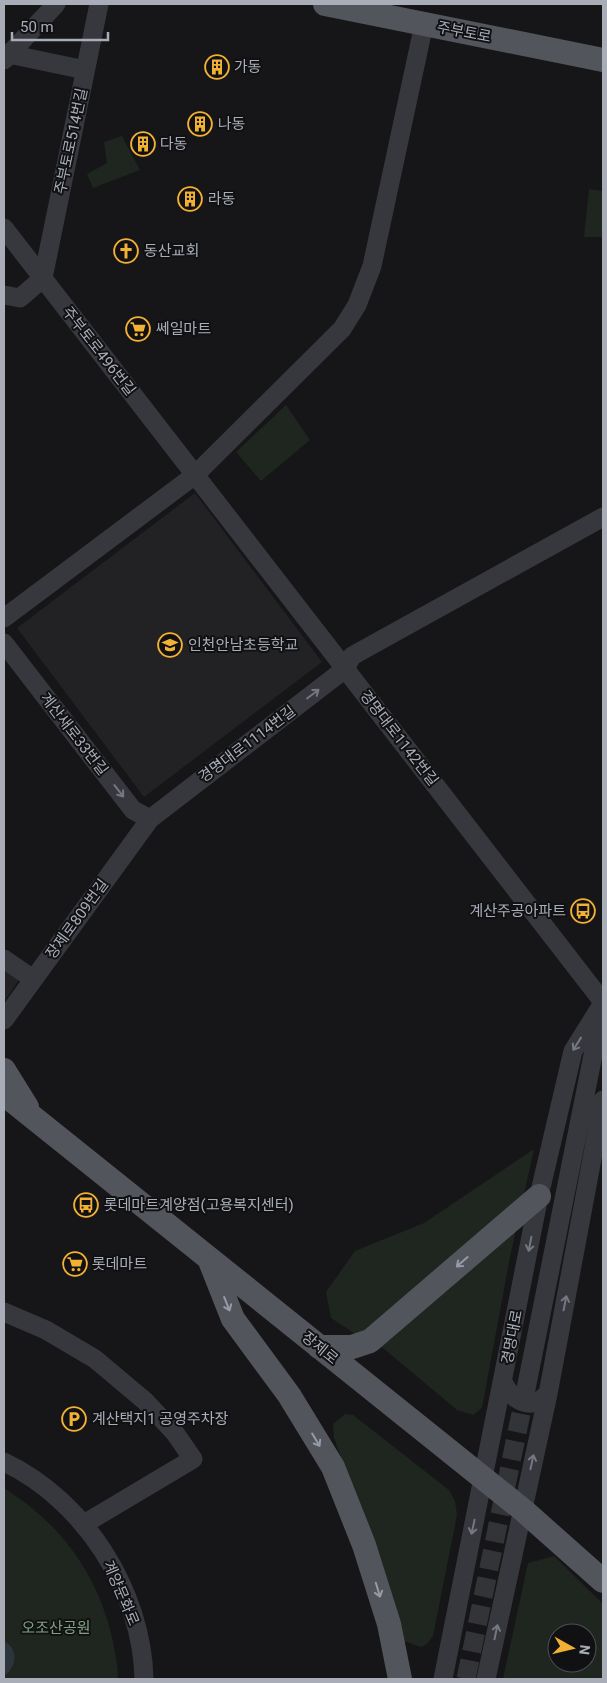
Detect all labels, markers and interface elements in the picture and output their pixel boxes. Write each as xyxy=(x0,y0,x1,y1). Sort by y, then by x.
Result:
scale bar xyxy=(12,10,109,42)
text: 50 m xyxy=(20,18,54,36)
street label: 주부토로 xyxy=(435,18,493,46)
building icon: 가동 xyxy=(204,54,230,80)
place label: 가동 xyxy=(234,58,262,76)
street label: 주부토로514번길 xyxy=(51,86,91,196)
building icon: 나동 xyxy=(187,111,213,137)
place label: 나동 xyxy=(218,115,246,133)
building icon: 다동 xyxy=(130,131,156,157)
place label: 다동 xyxy=(160,135,188,153)
building icon: 라동 xyxy=(177,186,203,212)
place label: 라동 xyxy=(208,190,236,208)
church icon: 동산교회 xyxy=(113,238,139,264)
place label: 동산교회 xyxy=(144,242,199,260)
street label: 주부토로496번길 xyxy=(59,303,139,399)
supermarket icon: 쎄일마트 xyxy=(125,316,151,342)
place label: 쎄일마트 xyxy=(156,320,211,338)
school or university icon: 인천안남초등학교 xyxy=(157,632,183,658)
place label: 인천안남초등학교 xyxy=(188,636,298,654)
street label: 경명대로1142번길 xyxy=(356,687,442,789)
one-way arrow xyxy=(306,688,319,699)
street label: 계산새로33번길 xyxy=(36,689,112,779)
street label: 경명대로1114번길 xyxy=(195,702,299,786)
one-way arrow xyxy=(113,784,124,797)
street label: 장제로809번길 xyxy=(42,876,112,962)
bus stop icon: 계산주공아파트 xyxy=(570,898,596,924)
place label: 계산주공아파트 xyxy=(469,902,566,920)
one-way arrow xyxy=(572,1037,583,1051)
bus stop icon: 롯데마트계양점(고용복지센터) xyxy=(73,1192,99,1218)
place label: 롯데마트계양점(고용복지센터) xyxy=(104,1196,294,1214)
one-way arrow xyxy=(524,1236,534,1252)
supermarket icon: 롯데마트 xyxy=(62,1251,88,1277)
place label: 롯데마트 xyxy=(92,1255,147,1273)
one-way arrow xyxy=(455,1257,468,1268)
one-way arrow xyxy=(560,1295,570,1311)
one-way arrow xyxy=(223,1296,233,1311)
street label: 경명대로 xyxy=(498,1308,526,1366)
street label: 장제로 xyxy=(298,1328,342,1368)
parking icon: 계산택지1 공영주차장 xyxy=(61,1406,87,1432)
place label: 계산택지1 공영주차장 xyxy=(92,1410,229,1428)
one-way arrow xyxy=(312,1432,322,1446)
one-way arrow xyxy=(528,1455,538,1471)
one-way arrow xyxy=(468,1518,477,1534)
street label: 계양문화로 xyxy=(99,1558,143,1628)
one-way arrow xyxy=(374,1581,383,1597)
park label: 오조산공원 xyxy=(21,1619,91,1637)
north arrow xyxy=(547,1623,597,1673)
one-way arrow xyxy=(492,1624,502,1640)
text: N xyxy=(576,1644,593,1656)

